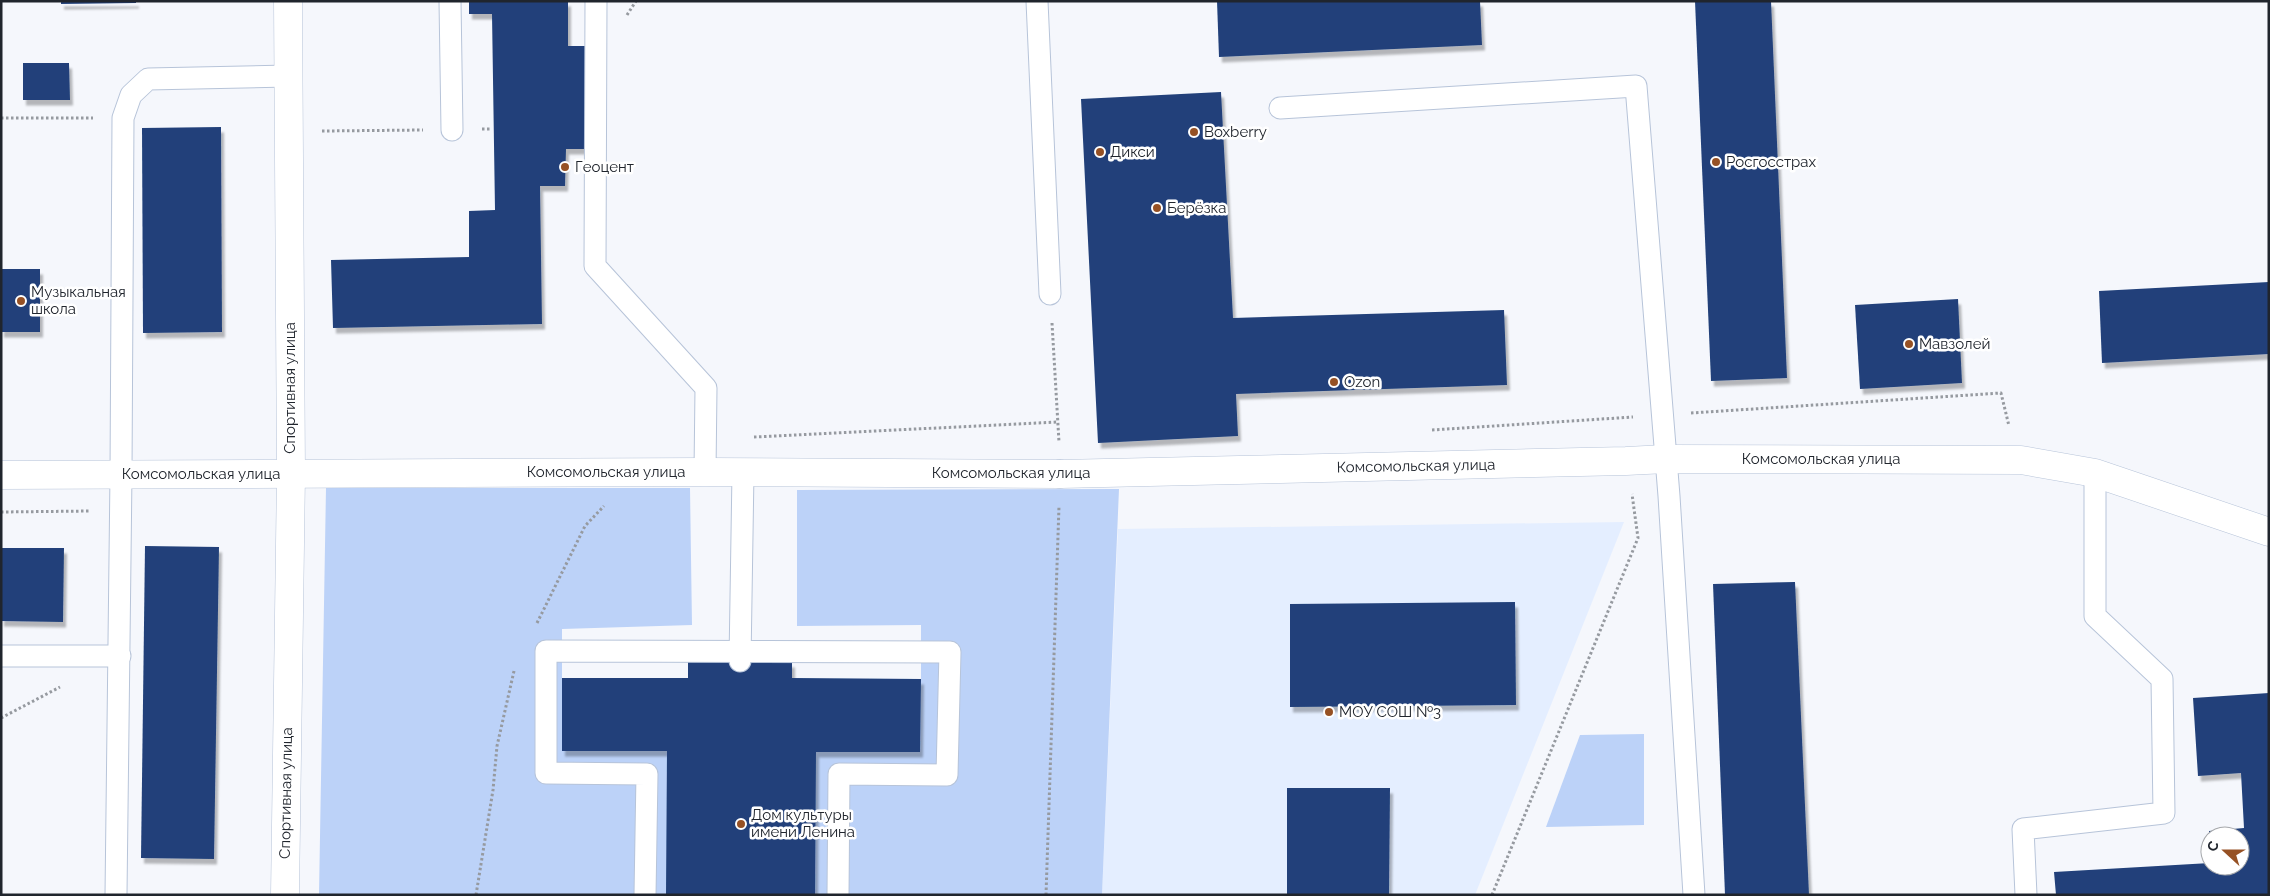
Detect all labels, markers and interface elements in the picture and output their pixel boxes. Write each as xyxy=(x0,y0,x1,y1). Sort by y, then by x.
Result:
place label: Boxberry xyxy=(1204,123,1267,141)
marker: Boxberry xyxy=(1188,126,1200,138)
place label: Дикси xyxy=(1110,143,1155,161)
marker: Дикси xyxy=(1094,146,1106,158)
place label: Росгосстрах xyxy=(1726,153,1816,171)
marker: Росгосстрах xyxy=(1710,156,1722,168)
place label: Геоцент xyxy=(575,158,634,176)
marker: Геоцент xyxy=(559,161,571,173)
place label: Берёзка xyxy=(1167,199,1227,217)
marker: Берёзка xyxy=(1151,202,1163,214)
place label: Музыкальная школа xyxy=(31,283,126,318)
marker: Музыкальная школа xyxy=(15,295,27,307)
street label: Спортивная улица xyxy=(281,322,299,454)
place label: Мавзолей xyxy=(1919,335,1990,353)
marker: Мавзолей xyxy=(1903,338,1915,350)
place label: Ozon xyxy=(1344,373,1380,391)
marker: Ozon xyxy=(1328,376,1340,388)
street label: Комсомольская улица xyxy=(1742,450,1900,468)
street label: Комсомольская улица xyxy=(1337,456,1495,476)
street label: Комсомольская улица xyxy=(527,463,685,481)
street label: Комсомольская улица xyxy=(932,464,1090,482)
street label: Комсомольская улица xyxy=(122,465,280,483)
place label: МОУ СОШ №3 xyxy=(1339,703,1441,721)
marker: МОУ СОШ №3 xyxy=(1323,706,1335,718)
street label: Спортивная улица xyxy=(276,727,296,859)
place label: Дом культуры имени Ленина xyxy=(751,806,855,841)
marker: Дом культуры имени Ленина xyxy=(735,818,747,830)
north arrow xyxy=(2200,826,2250,876)
text: С xyxy=(2204,839,2222,854)

